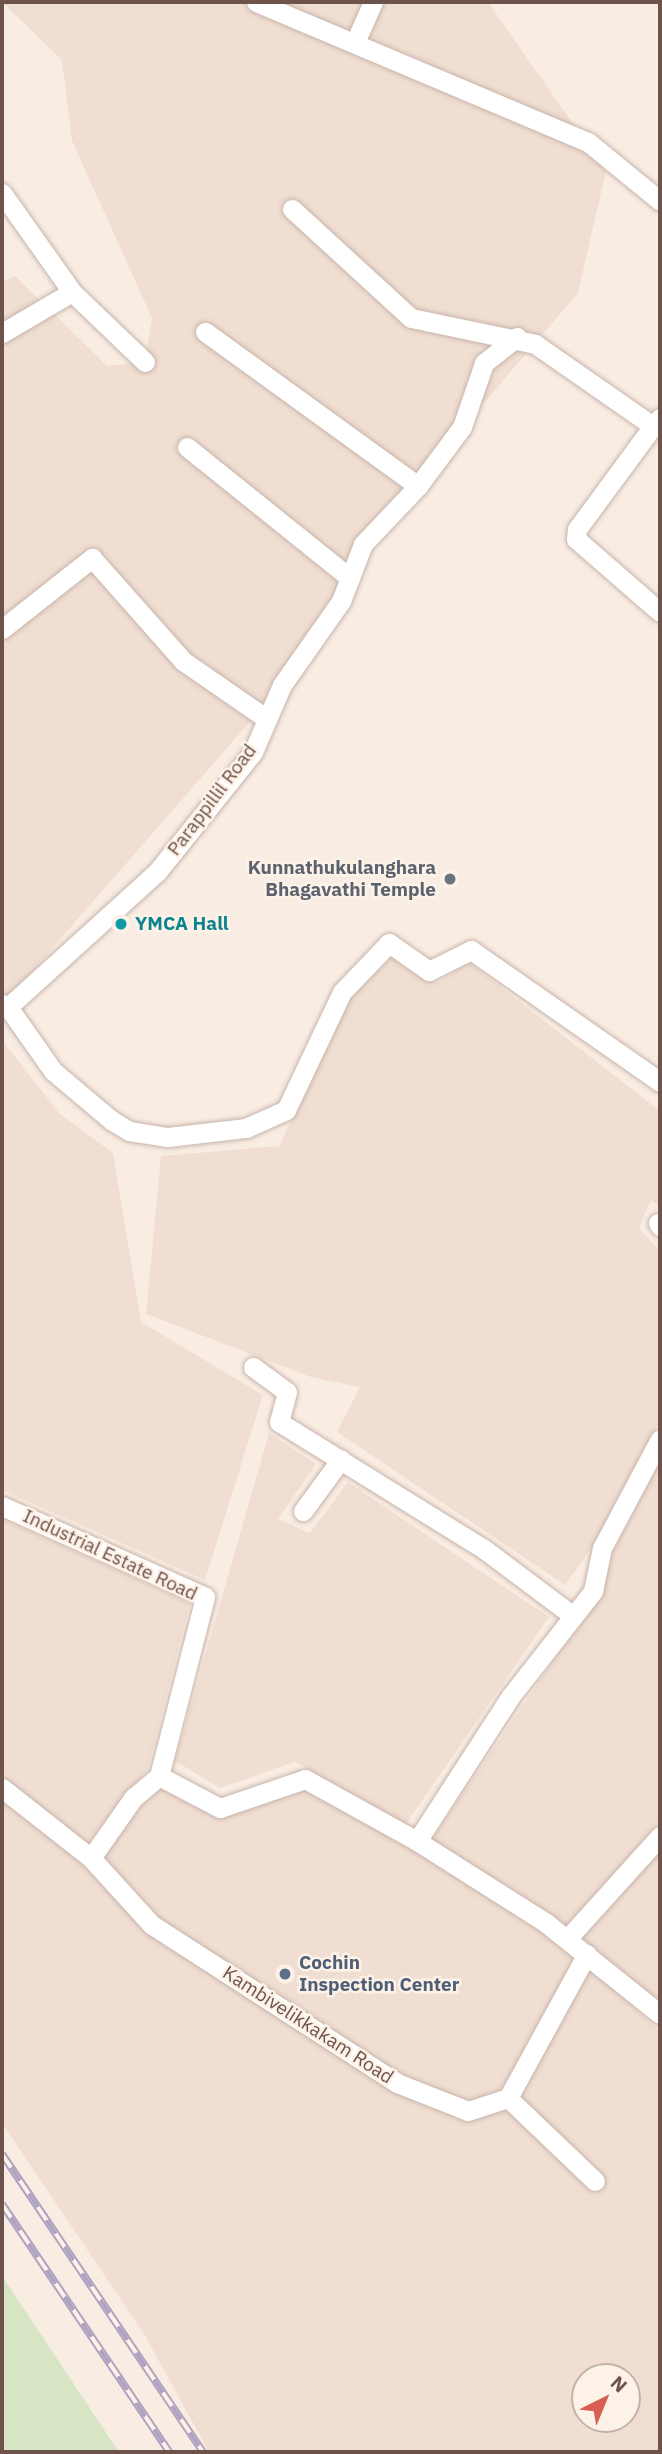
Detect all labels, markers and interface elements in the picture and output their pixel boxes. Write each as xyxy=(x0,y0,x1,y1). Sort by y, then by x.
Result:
street label: Parappillil Road xyxy=(163,740,261,860)
place label: Kunnathukulanghara Bhagavathi Temple xyxy=(248,857,436,901)
marker: Kunnathukulanghara Bhagavathi Temple xyxy=(442,871,458,887)
place label: YMCA Hall xyxy=(135,913,229,935)
marker: YMCA Hall xyxy=(113,916,129,932)
street label: Industrial Estate Road xyxy=(19,1505,201,1605)
place label: Cochin Inspection Center xyxy=(299,1952,459,1996)
street label: Kambivelikkakam Road xyxy=(218,1961,398,2089)
marker: Cochin Inspection Center xyxy=(277,1966,293,1982)
north arrow xyxy=(571,2363,641,2433)
text: N xyxy=(606,2371,632,2398)

